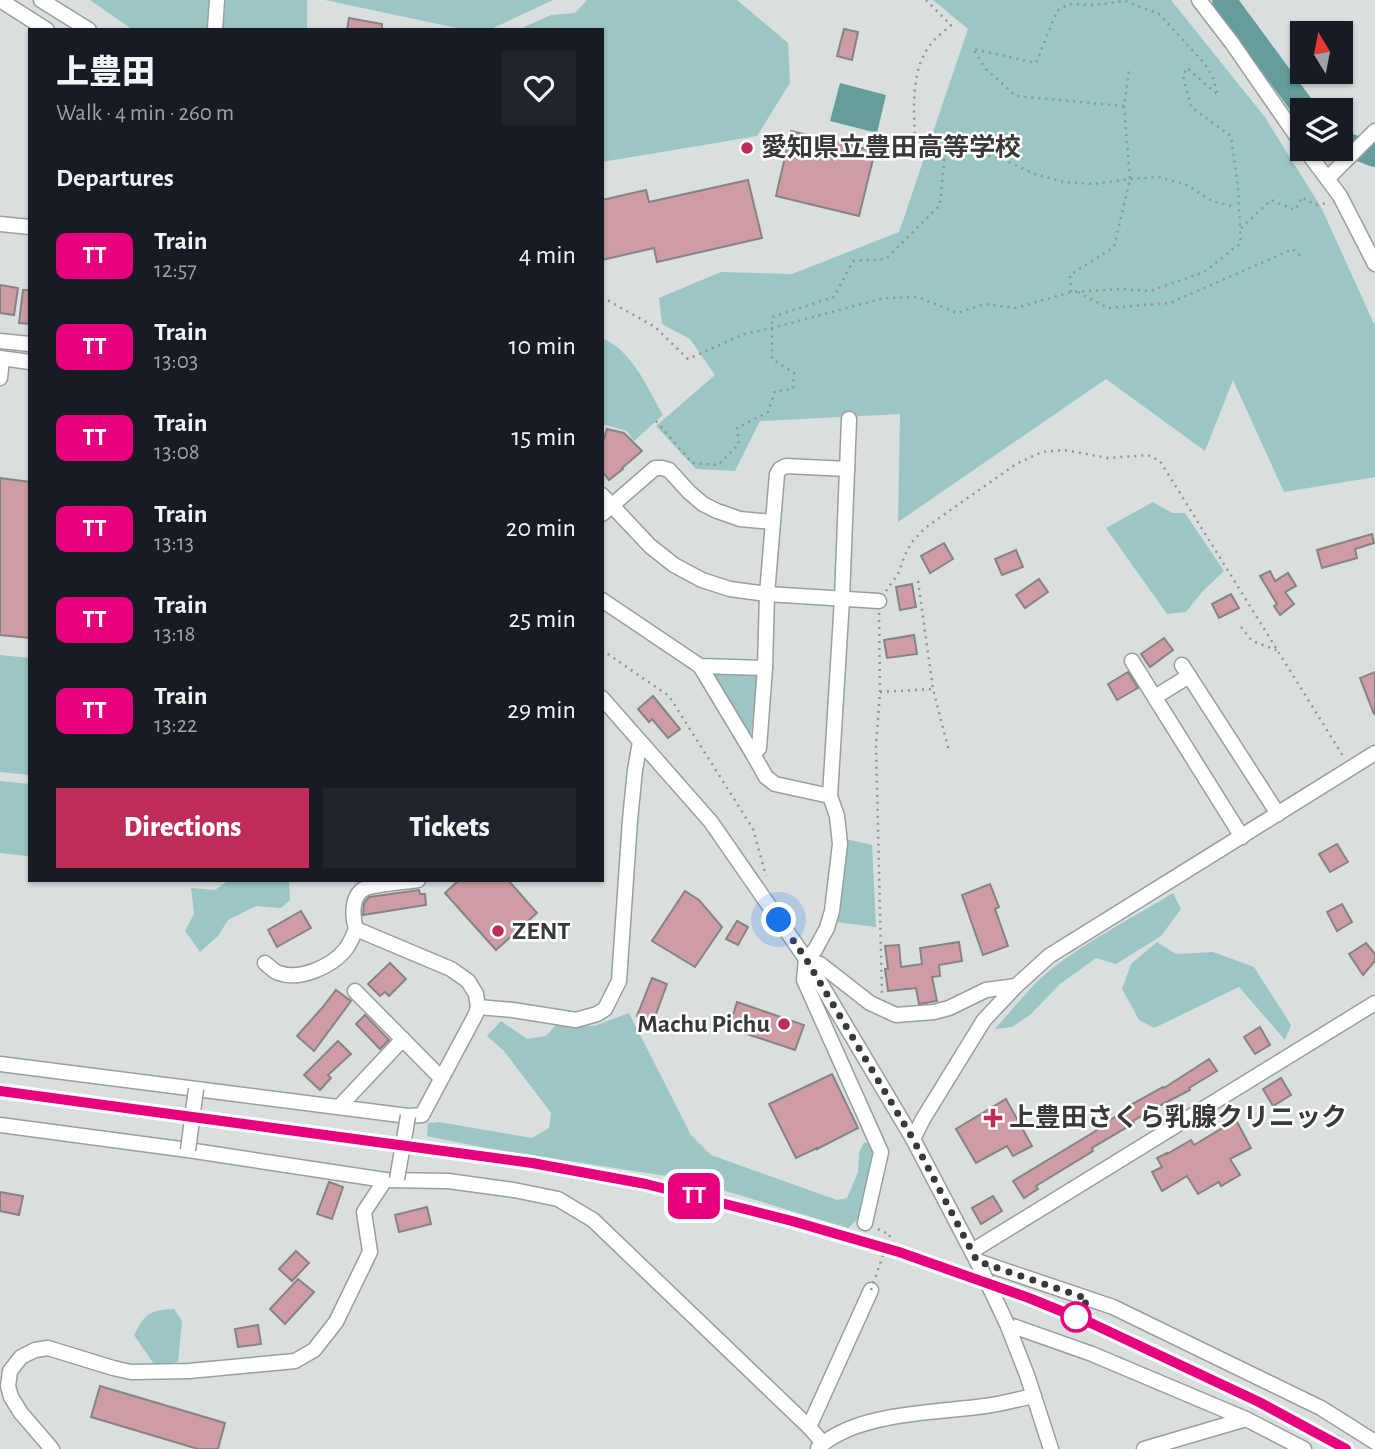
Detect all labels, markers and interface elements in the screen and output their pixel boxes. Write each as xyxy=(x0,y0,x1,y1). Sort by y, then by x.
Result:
north arrow xyxy=(1290,21,1353,84)
map controls xyxy=(1290,21,1353,161)
button: heart xyxy=(502,51,576,125)
text: 上豊田 xyxy=(56,57,155,90)
button: layers xyxy=(1290,98,1353,161)
text: Walk · 4 min · 260 m xyxy=(56,102,234,125)
place label: 愛知県立豊田高等学校 xyxy=(761,133,1021,161)
marker: 愛知県立豊田高等学校 xyxy=(739,140,755,156)
text: Departures xyxy=(56,165,174,191)
text: Train xyxy=(154,228,207,254)
text: 4 min xyxy=(519,242,576,268)
text: TT xyxy=(82,244,107,268)
text: 12:57 xyxy=(154,259,197,282)
text: Train xyxy=(154,319,207,345)
text: 10 min xyxy=(509,333,576,359)
text: TT xyxy=(82,335,107,359)
text: 13:03 xyxy=(154,350,198,373)
text: Train xyxy=(154,410,207,436)
text: 15 min xyxy=(511,424,576,450)
text: TT xyxy=(82,426,107,450)
text: 13:08 xyxy=(154,441,200,464)
text: Train xyxy=(154,501,207,527)
text: 20 min xyxy=(506,515,576,541)
text: TT xyxy=(82,517,107,541)
text: 13:13 xyxy=(154,532,194,555)
text: Train xyxy=(154,592,207,618)
text: 25 min xyxy=(509,606,576,632)
text: TT xyxy=(82,608,107,632)
text: 13:18 xyxy=(154,623,195,646)
text: Train xyxy=(154,683,207,709)
text: 29 min xyxy=(507,697,576,723)
text: TT xyxy=(82,699,107,723)
text: 13:22 xyxy=(154,714,198,737)
button: Directions xyxy=(56,788,309,868)
button: Tickets xyxy=(323,788,576,868)
your location xyxy=(761,902,796,937)
place label: ZENT xyxy=(512,918,570,944)
marker: ZENT xyxy=(490,923,506,939)
place label: Machu Pichu xyxy=(637,1011,770,1037)
marker: Machu Pichu xyxy=(776,1016,792,1032)
place label: 上豊田さくら乳腺クリニック xyxy=(1009,1103,1347,1131)
marker: 上豊田さくら乳腺クリニック xyxy=(983,1108,1003,1128)
line badge: TT xyxy=(662,1173,726,1219)
text: TT xyxy=(682,1184,706,1208)
unlabelled marker xyxy=(1061,1302,1091,1332)

